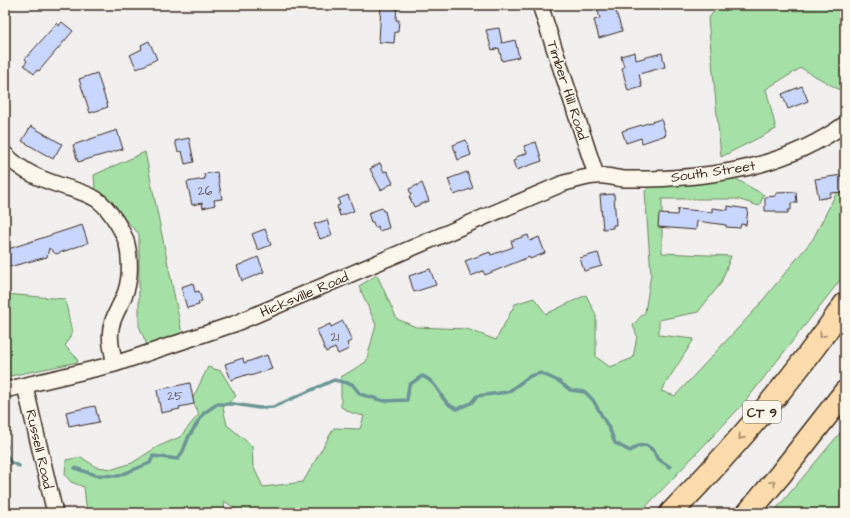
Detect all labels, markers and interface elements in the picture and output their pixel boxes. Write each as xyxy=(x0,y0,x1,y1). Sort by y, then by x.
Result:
street label: Timber Hill Road xyxy=(542,38,593,143)
street label: South Street xyxy=(669,156,757,188)
house number: 26 xyxy=(198,183,213,200)
street label: Hicksville Road xyxy=(257,267,352,323)
house number: 21 xyxy=(331,329,340,346)
one-way arrow xyxy=(820,331,827,338)
house number: 25 xyxy=(167,388,183,405)
road number: CT 9 xyxy=(743,401,781,423)
street label: Russell Road xyxy=(20,408,58,491)
one-way arrow xyxy=(739,432,746,440)
one-way arrow xyxy=(769,481,776,488)

